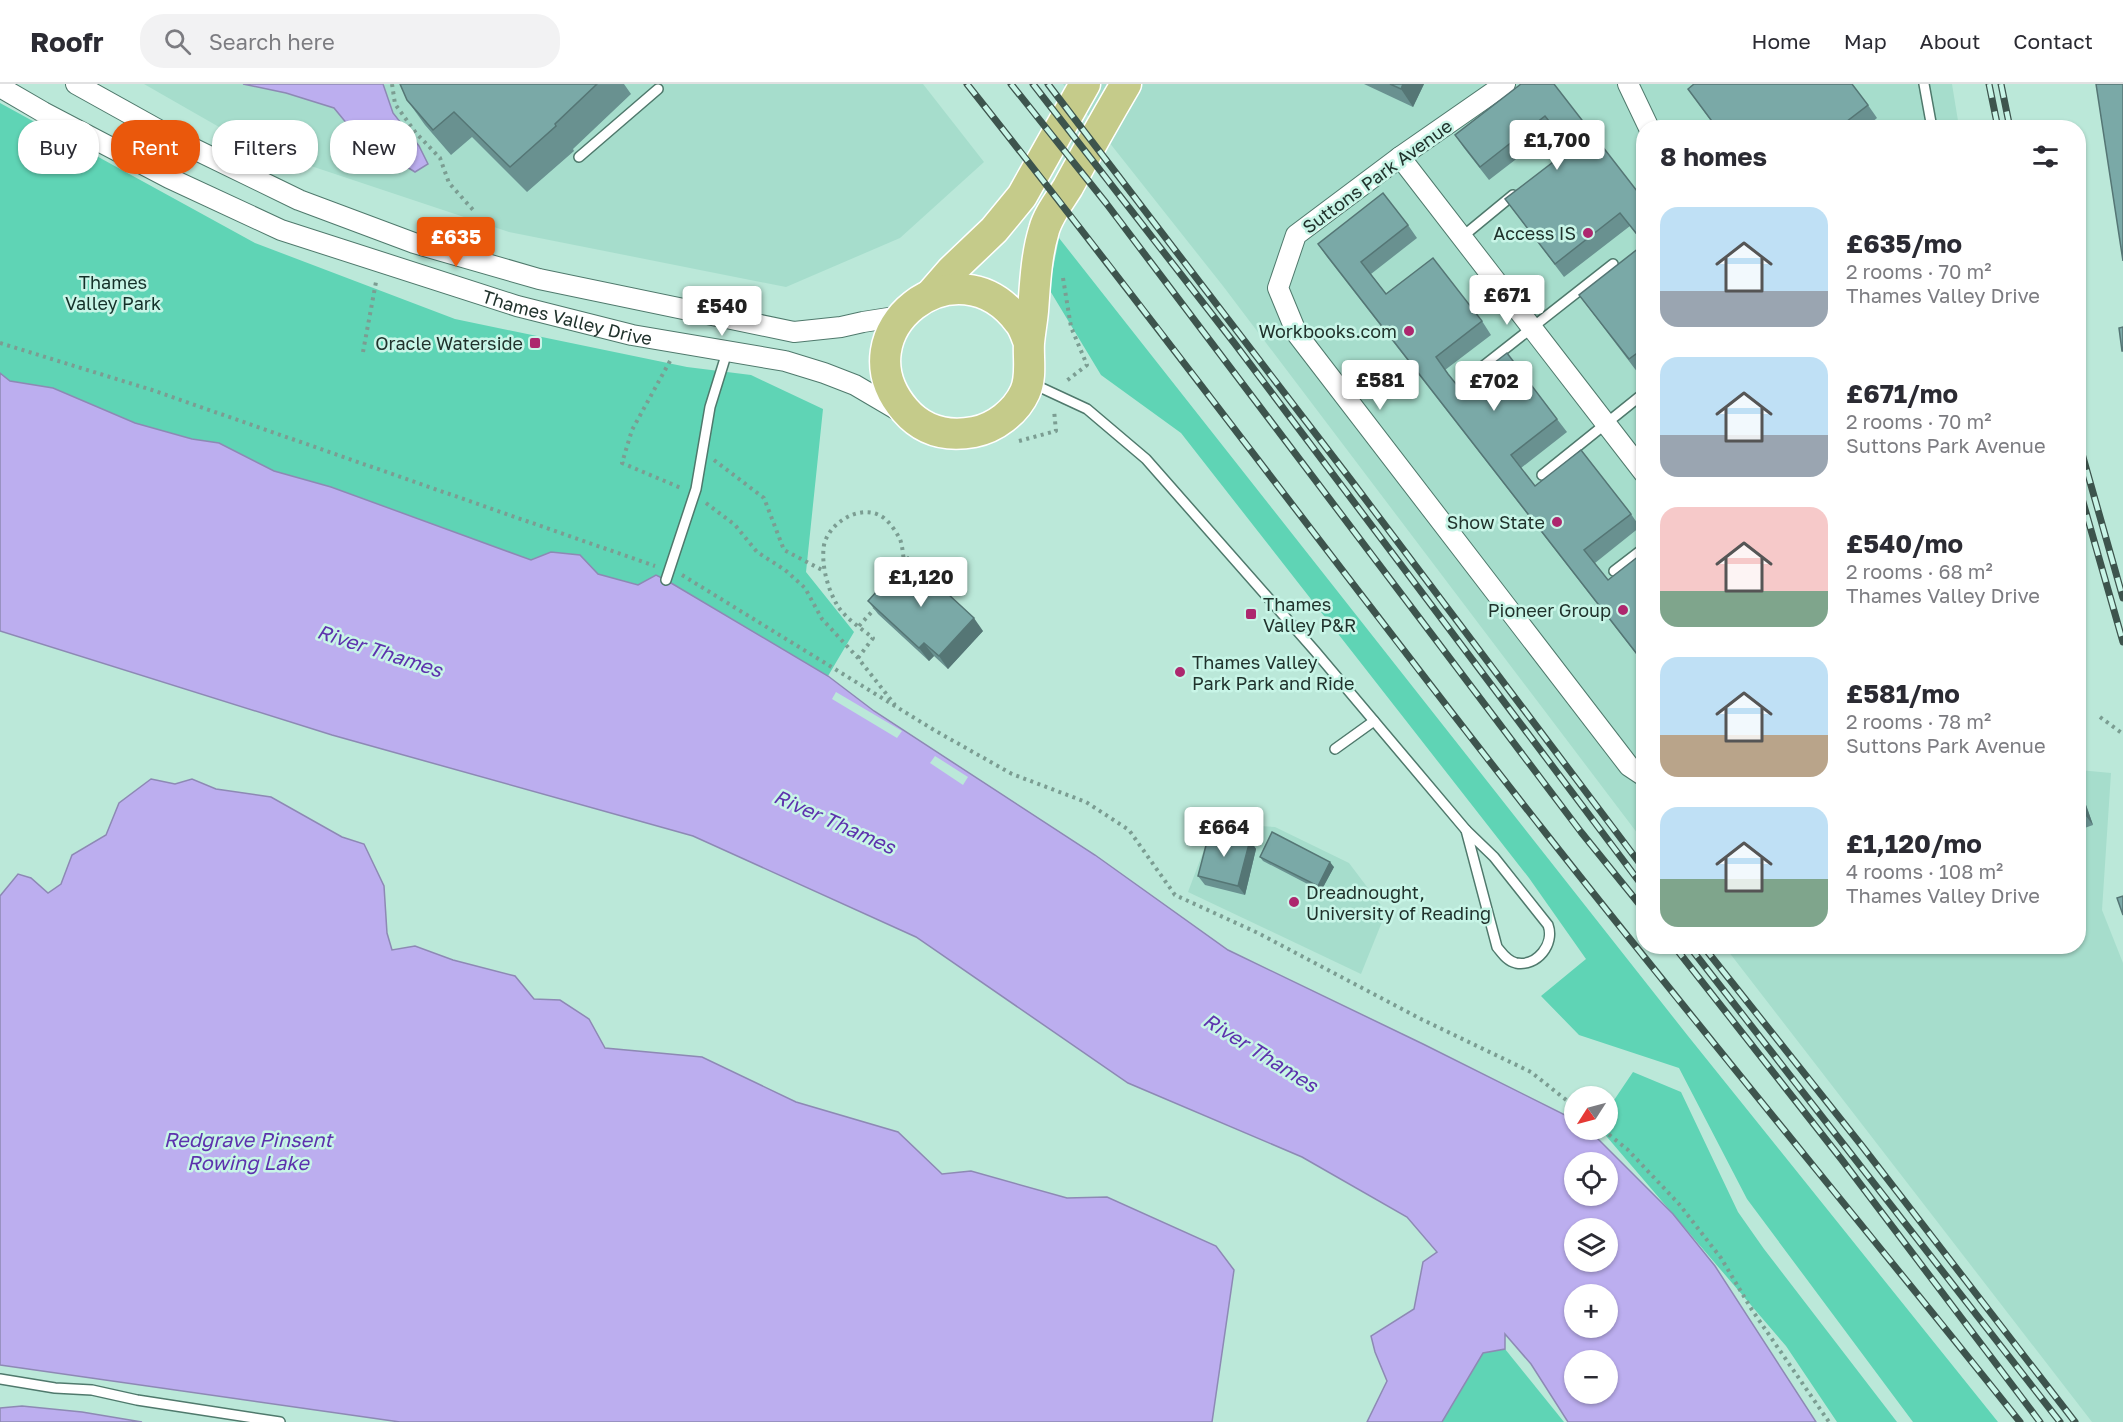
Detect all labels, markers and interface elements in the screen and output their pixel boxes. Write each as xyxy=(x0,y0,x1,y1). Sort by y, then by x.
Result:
search box xyxy=(140,14,560,68)
text: Roofr xyxy=(30,25,104,58)
icon: search xyxy=(161,25,194,58)
text: Search here xyxy=(209,28,335,55)
text: Home xyxy=(1751,28,1811,54)
text: Map xyxy=(1844,28,1887,54)
text: About xyxy=(1920,28,1980,54)
text: Contact xyxy=(2013,28,2093,54)
street label: Suttons Park Avenue xyxy=(1298,114,1456,238)
chip: Buy xyxy=(18,120,99,174)
chip: Rent xyxy=(111,120,200,174)
chip: Filters xyxy=(212,120,318,174)
chip: New xyxy=(330,120,417,174)
pin: £1,700 xyxy=(1508,120,1606,171)
text: £1,700 xyxy=(1524,127,1590,151)
icon: filters xyxy=(2029,140,2062,173)
text: 8 homes xyxy=(1660,141,1767,172)
pin: £635 xyxy=(420,217,492,268)
place label: Access IS xyxy=(1493,222,1576,244)
text: £635 xyxy=(431,224,481,248)
marker: Access IS xyxy=(1581,226,1595,240)
text: £635/mo xyxy=(1846,228,1962,259)
icon: home xyxy=(1708,231,1780,303)
text: 2 rooms · 70 m² xyxy=(1846,259,1991,283)
park label: Thames Valley Park xyxy=(65,271,161,314)
pin: £671 xyxy=(1471,275,1543,326)
text: £671 xyxy=(1483,282,1531,306)
text: Thames Valley Drive xyxy=(1846,283,2040,307)
street label: Thames Valley Drive xyxy=(480,285,654,349)
pin: £540 xyxy=(686,286,758,337)
text: £540 xyxy=(697,293,747,317)
place label: Workbooks.com xyxy=(1258,320,1397,342)
marker: Workbooks.com xyxy=(1402,324,1416,338)
place label: Oracle Waterside xyxy=(375,332,523,354)
marker: Oracle Waterside xyxy=(528,336,542,350)
pin: £581 xyxy=(1344,360,1416,411)
pin: £702 xyxy=(1458,361,1530,412)
text: £581 xyxy=(1356,367,1404,391)
text: £702 xyxy=(1469,368,1519,392)
text: £671/mo xyxy=(1846,378,1958,409)
icon: home xyxy=(1708,381,1780,453)
text: 2 rooms · 70 m² xyxy=(1846,409,1991,433)
text: Suttons Park Avenue xyxy=(1846,433,2046,457)
place label: Show State xyxy=(1447,511,1545,533)
marker: Show State xyxy=(1550,515,1564,529)
text: £540/mo xyxy=(1846,528,1963,559)
icon: home xyxy=(1708,531,1780,603)
pin: £1,120 xyxy=(872,557,970,608)
text: 2 rooms · 68 m² xyxy=(1846,559,1993,583)
text: £1,120 xyxy=(888,564,954,588)
text: Thames Valley Drive xyxy=(1846,583,2040,607)
place label: Thames Valley P&R xyxy=(1263,593,1356,636)
place label: Pioneer Group xyxy=(1488,599,1611,621)
marker: Pioneer Group xyxy=(1616,603,1630,617)
marker: Thames Valley P&R xyxy=(1244,607,1258,621)
water label: River Thames xyxy=(314,618,447,682)
place label: Thames Valley Park Park and Ride xyxy=(1192,651,1354,694)
marker: Thames Valley Park Park and Ride xyxy=(1173,665,1187,679)
text: £581/mo xyxy=(1846,678,1960,709)
icon: home xyxy=(1708,681,1780,753)
text: 2 rooms · 78 m² xyxy=(1846,709,1991,733)
text: Suttons Park Avenue xyxy=(1846,733,2046,757)
water label: River Thames xyxy=(771,784,901,859)
pin: £664 xyxy=(1188,807,1260,858)
text: £664 xyxy=(1198,814,1250,838)
text: £1,120/mo xyxy=(1846,828,1982,859)
icon: home xyxy=(1708,831,1780,903)
text: 4 rooms · 108 m² xyxy=(1846,859,2003,883)
place label: Dreadnought, University of Reading xyxy=(1306,881,1491,924)
text: Thames Valley Drive xyxy=(1846,883,2040,907)
marker: Dreadnought, University of Reading xyxy=(1287,895,1301,909)
water label: River Thames xyxy=(1199,1007,1324,1097)
north arrow xyxy=(1564,1086,1618,1140)
map controls xyxy=(1564,1086,1618,1404)
water label: Redgrave Pinsent Rowing Lake xyxy=(164,1127,334,1175)
button: locate xyxy=(1564,1152,1618,1206)
button: layers xyxy=(1564,1218,1618,1272)
button: + xyxy=(1564,1284,1618,1338)
button: − xyxy=(1564,1350,1618,1404)

